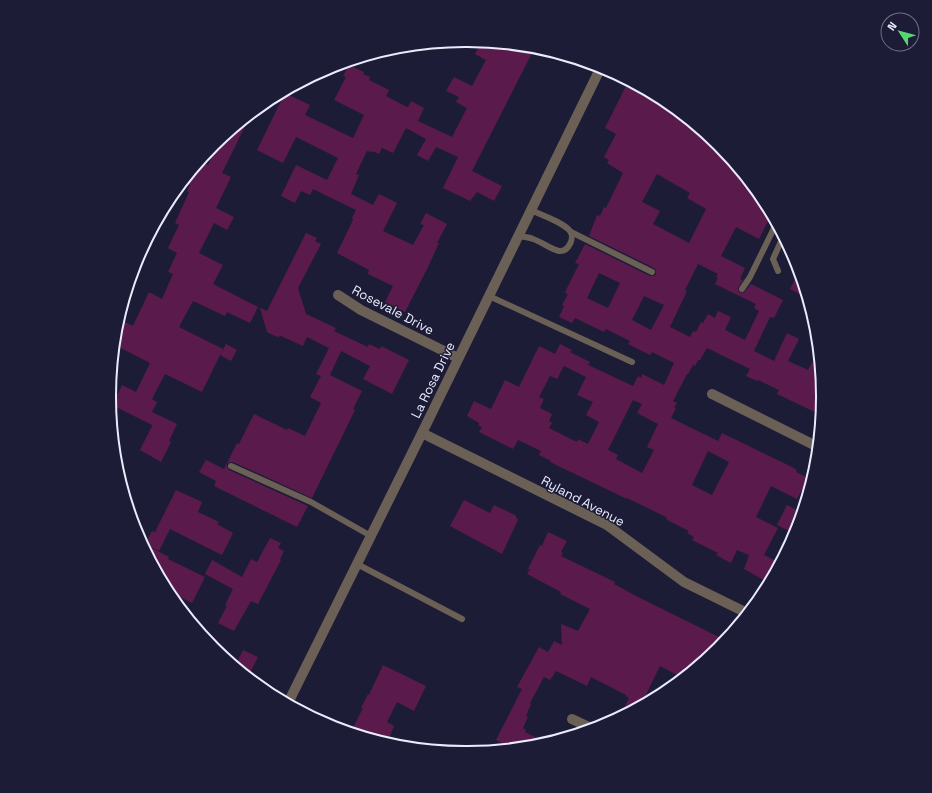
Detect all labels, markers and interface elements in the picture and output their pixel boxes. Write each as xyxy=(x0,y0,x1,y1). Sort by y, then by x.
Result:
north arrow xyxy=(880,12,920,52)
text: N xyxy=(884,19,900,33)
street label: Rosevale Drive xyxy=(349,281,437,339)
street label: La Rosa Drive xyxy=(407,339,459,421)
street label: Ryland Avenue xyxy=(538,472,628,530)

